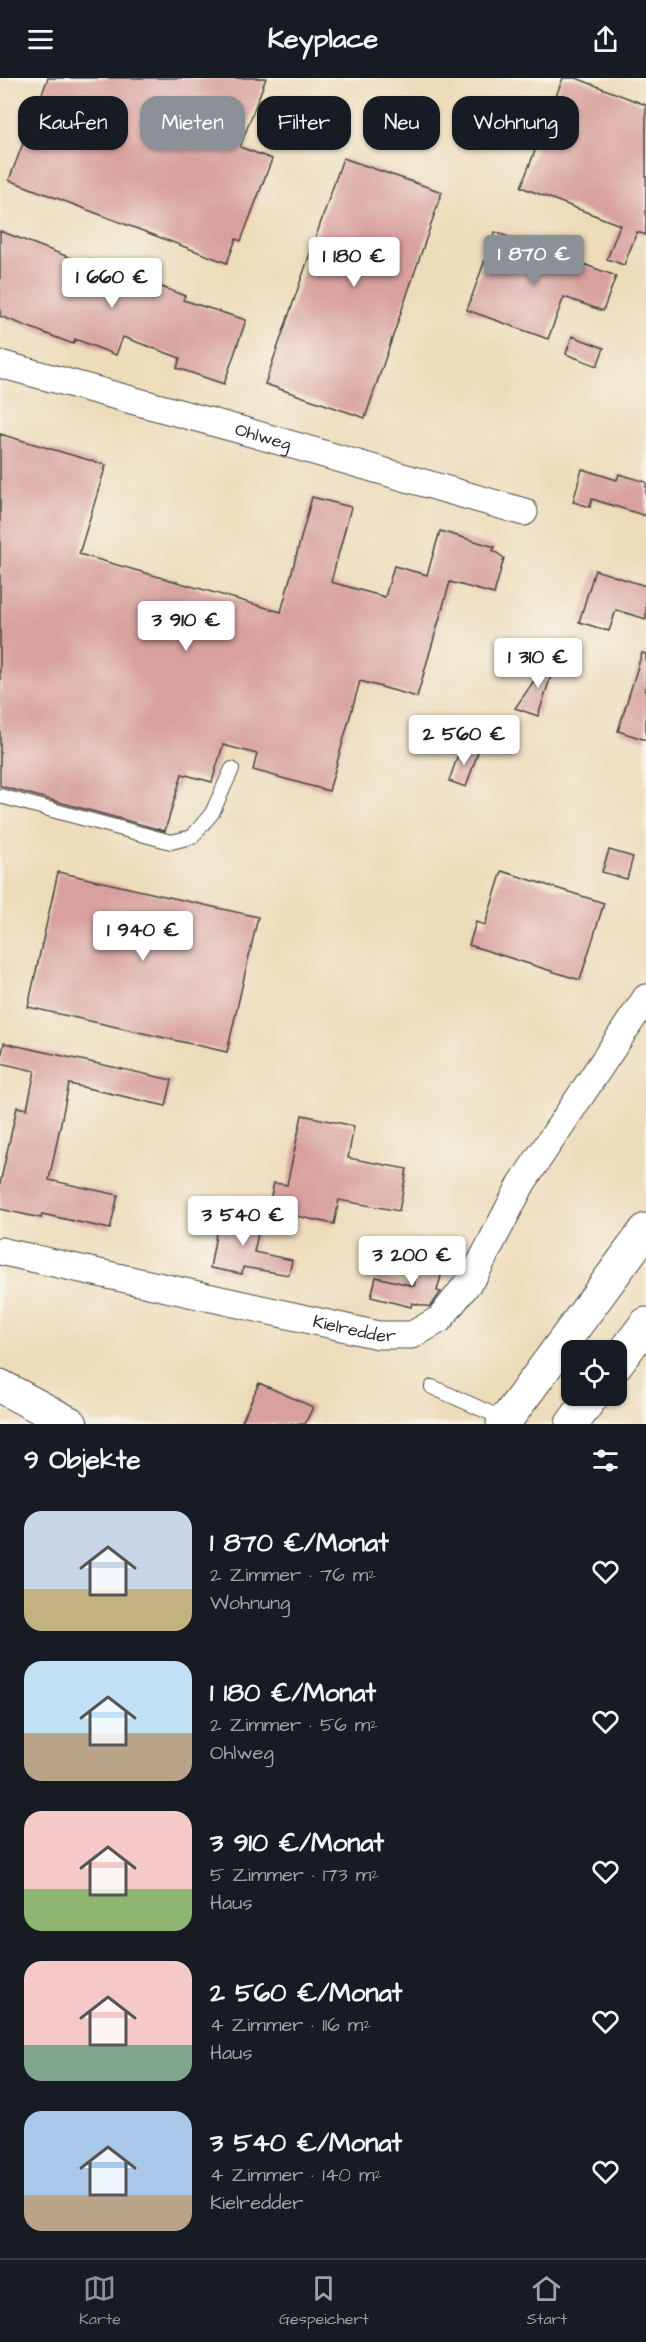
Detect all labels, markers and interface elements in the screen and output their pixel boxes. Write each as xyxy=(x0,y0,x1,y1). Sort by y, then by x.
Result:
text: Keyplace xyxy=(268,20,378,58)
icon: menu xyxy=(24,23,57,56)
icon: share xyxy=(589,23,622,56)
chip: Kaufen xyxy=(18,96,128,150)
chip: Mieten xyxy=(140,96,245,150)
chip: Filter xyxy=(257,96,351,150)
chip: Neu xyxy=(363,96,440,150)
chip: Wohnung xyxy=(452,96,579,150)
pin: 1 870 € xyxy=(479,235,589,286)
pin: 1 180 € xyxy=(299,237,409,288)
text: 1 870 € xyxy=(498,240,570,268)
text: 1 180 € xyxy=(323,242,385,270)
pin: 1 660 € xyxy=(57,258,167,309)
text: 1 660 € xyxy=(76,263,148,291)
street label: Ohlweg xyxy=(232,417,294,458)
pin: 3 910 € xyxy=(131,601,241,652)
text: 3 910 € xyxy=(152,606,220,634)
pin: 1 310 € xyxy=(483,638,593,689)
text: 1 310 € xyxy=(508,643,568,671)
pin: 2 560 € xyxy=(409,715,519,766)
text: 2 560 € xyxy=(423,720,505,748)
pin: 1 940 € xyxy=(88,911,198,962)
text: 1 940 € xyxy=(107,916,179,944)
pin: 3 540 € xyxy=(188,1196,298,1247)
text: 3 540 € xyxy=(202,1201,284,1229)
pin: 3 200 € xyxy=(357,1236,467,1287)
text: 3 200 € xyxy=(373,1241,451,1269)
street label: Kielredder xyxy=(310,1309,396,1348)
map controls xyxy=(561,1340,627,1406)
button: locate xyxy=(561,1340,627,1406)
text: 9 Objekte xyxy=(24,1442,140,1478)
icon: filters xyxy=(589,1444,622,1477)
text: 1 870 €/Monat xyxy=(210,1525,389,1561)
icon: home xyxy=(72,1535,144,1607)
icon: heart xyxy=(589,1555,622,1588)
text: 2 Zimmer · 76 m² xyxy=(210,1561,376,1589)
text: Wohnung xyxy=(210,1589,290,1617)
text: 1 180 €/Monat xyxy=(210,1675,376,1711)
icon: home xyxy=(72,1685,144,1757)
icon: heart xyxy=(589,1705,622,1738)
text: 2 Zimmer · 56 m² xyxy=(210,1711,378,1739)
text: Ohlweg xyxy=(210,1739,274,1767)
text: 3 910 €/Monat xyxy=(210,1825,384,1861)
icon: home xyxy=(72,1835,144,1907)
icon: heart xyxy=(589,1855,622,1888)
text: 5 Zimmer · 173 m² xyxy=(210,1861,379,1889)
text: Haus xyxy=(210,1889,252,1917)
text: 2 560 €/Monat xyxy=(210,1975,402,2011)
icon: home xyxy=(72,1985,144,2057)
icon: heart xyxy=(589,2005,622,2038)
text: 4 Zimmer · 116 m² xyxy=(210,2011,371,2039)
text: Haus xyxy=(210,2039,252,2067)
text: 3 540 €/Monat xyxy=(210,2125,402,2161)
icon: home xyxy=(72,2135,144,2207)
icon: heart xyxy=(589,2155,622,2188)
text: 4 Zimmer · 140 m² xyxy=(210,2161,382,2189)
text: Kielredder xyxy=(210,2189,303,2217)
tab: Karte xyxy=(79,2272,121,2330)
tab: Gespeichert xyxy=(279,2272,369,2330)
tab: Start xyxy=(527,2272,567,2330)

